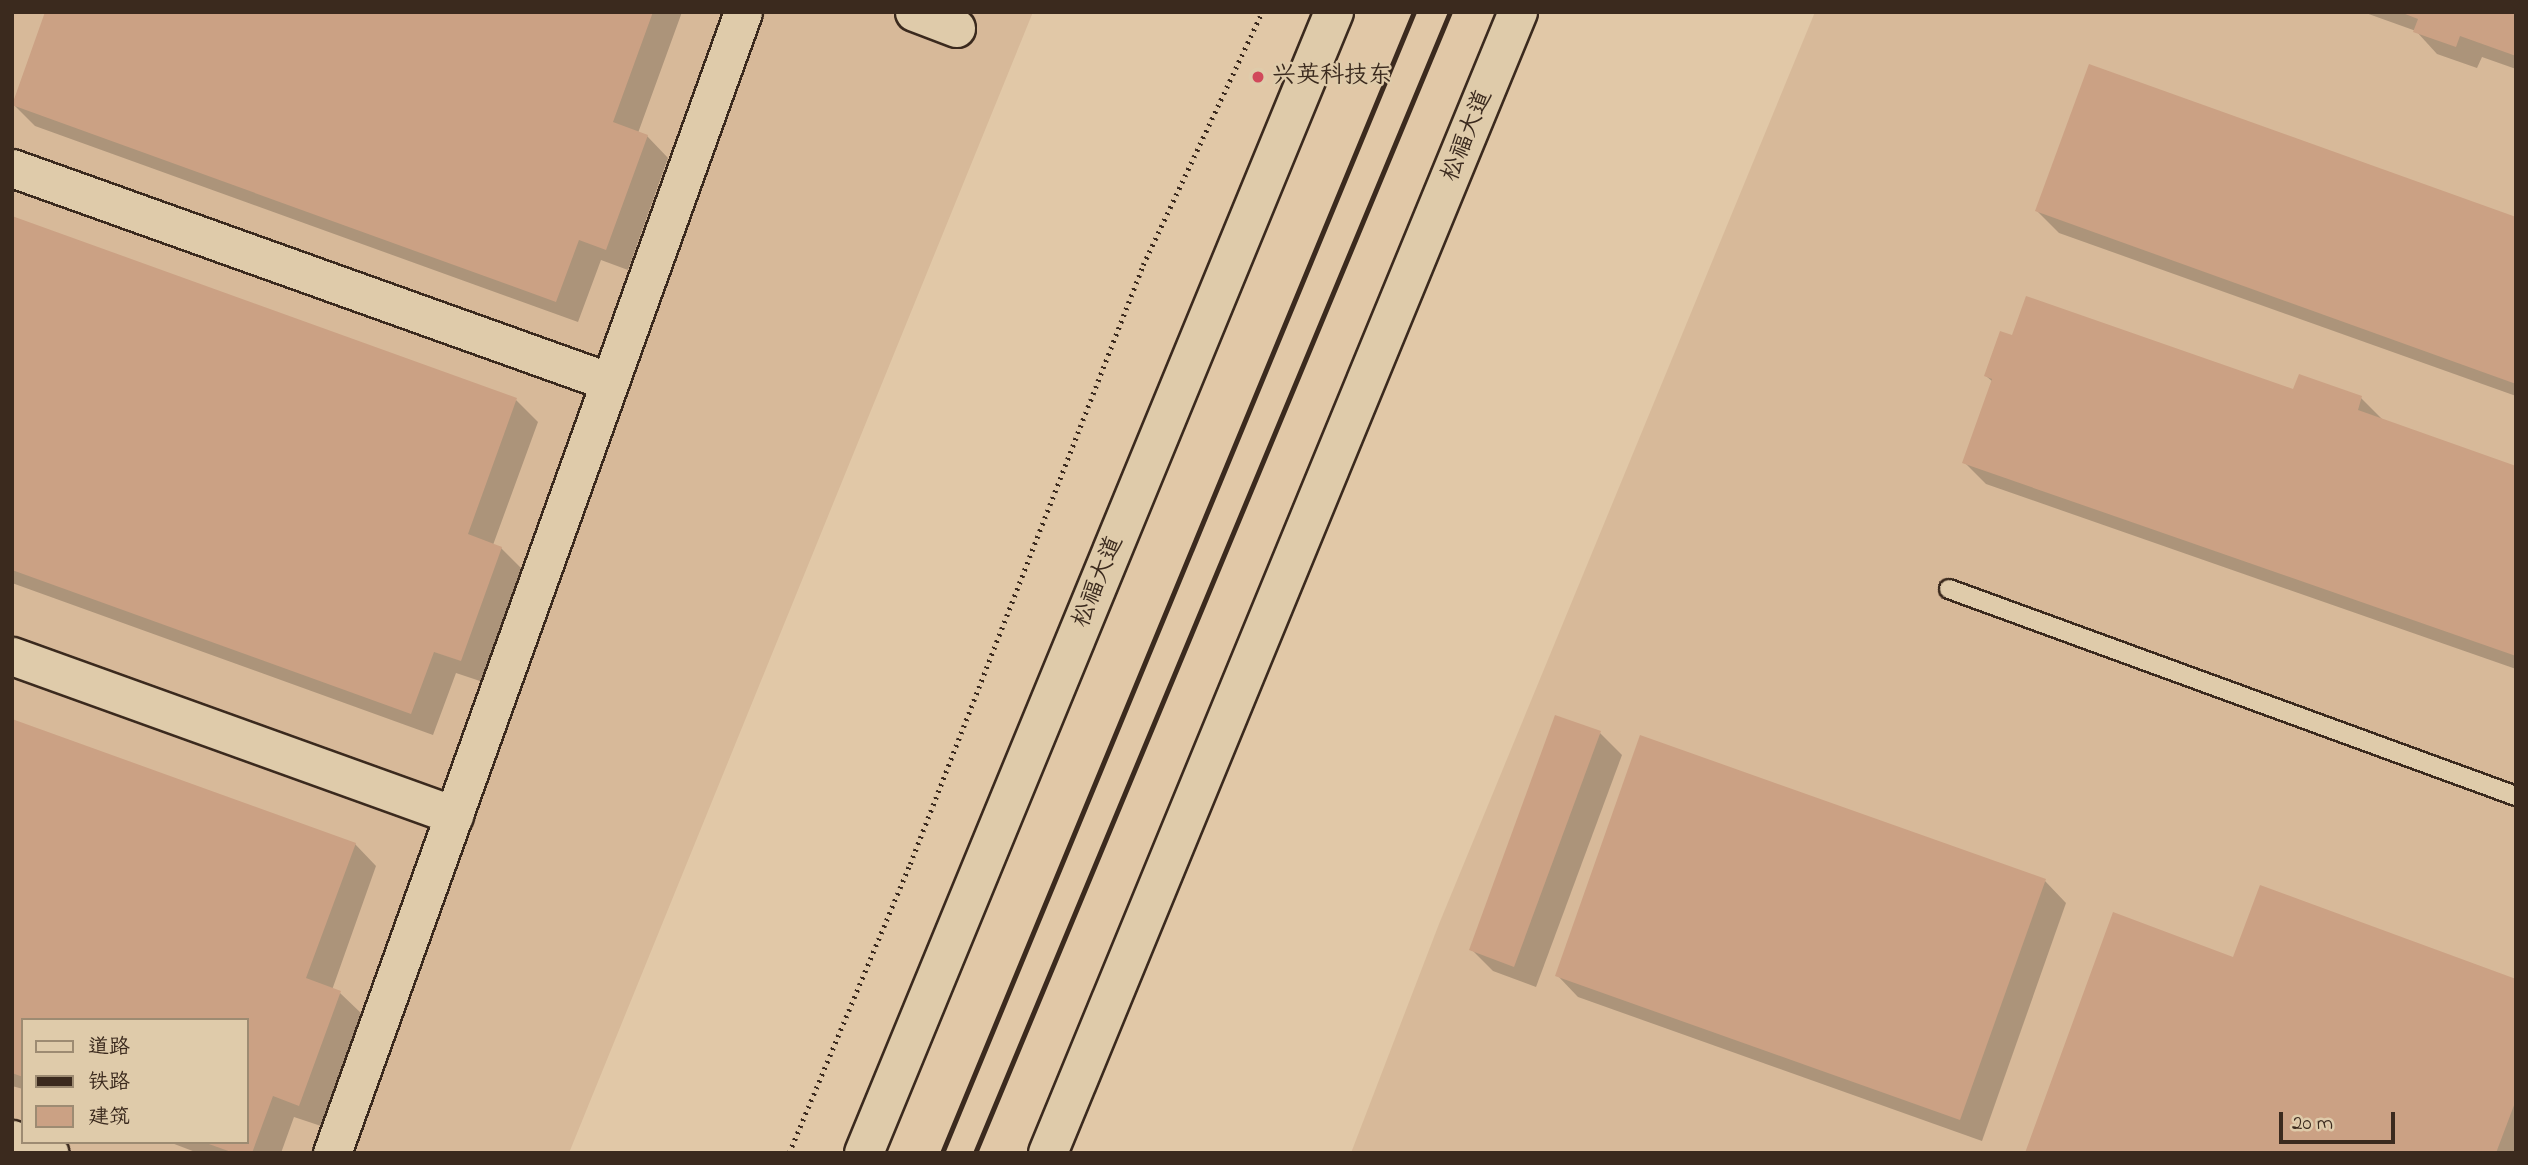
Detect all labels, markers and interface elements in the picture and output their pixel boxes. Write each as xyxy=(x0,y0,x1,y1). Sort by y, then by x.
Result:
place label: 兴英科技东 xyxy=(1272,63,1392,91)
marker: 兴英科技东 xyxy=(1250,69,1266,85)
street label: 松福大道 xyxy=(1437,86,1499,186)
street label: 松福大道 xyxy=(1068,532,1130,632)
legend xyxy=(21,1018,248,1144)
text: 道路 xyxy=(88,1033,130,1063)
text: 铁路 xyxy=(88,1068,130,1098)
scale bar xyxy=(2283,1098,2398,1142)
text: 建筑 xyxy=(88,1103,130,1133)
text: 20 m xyxy=(2292,1109,2333,1139)

